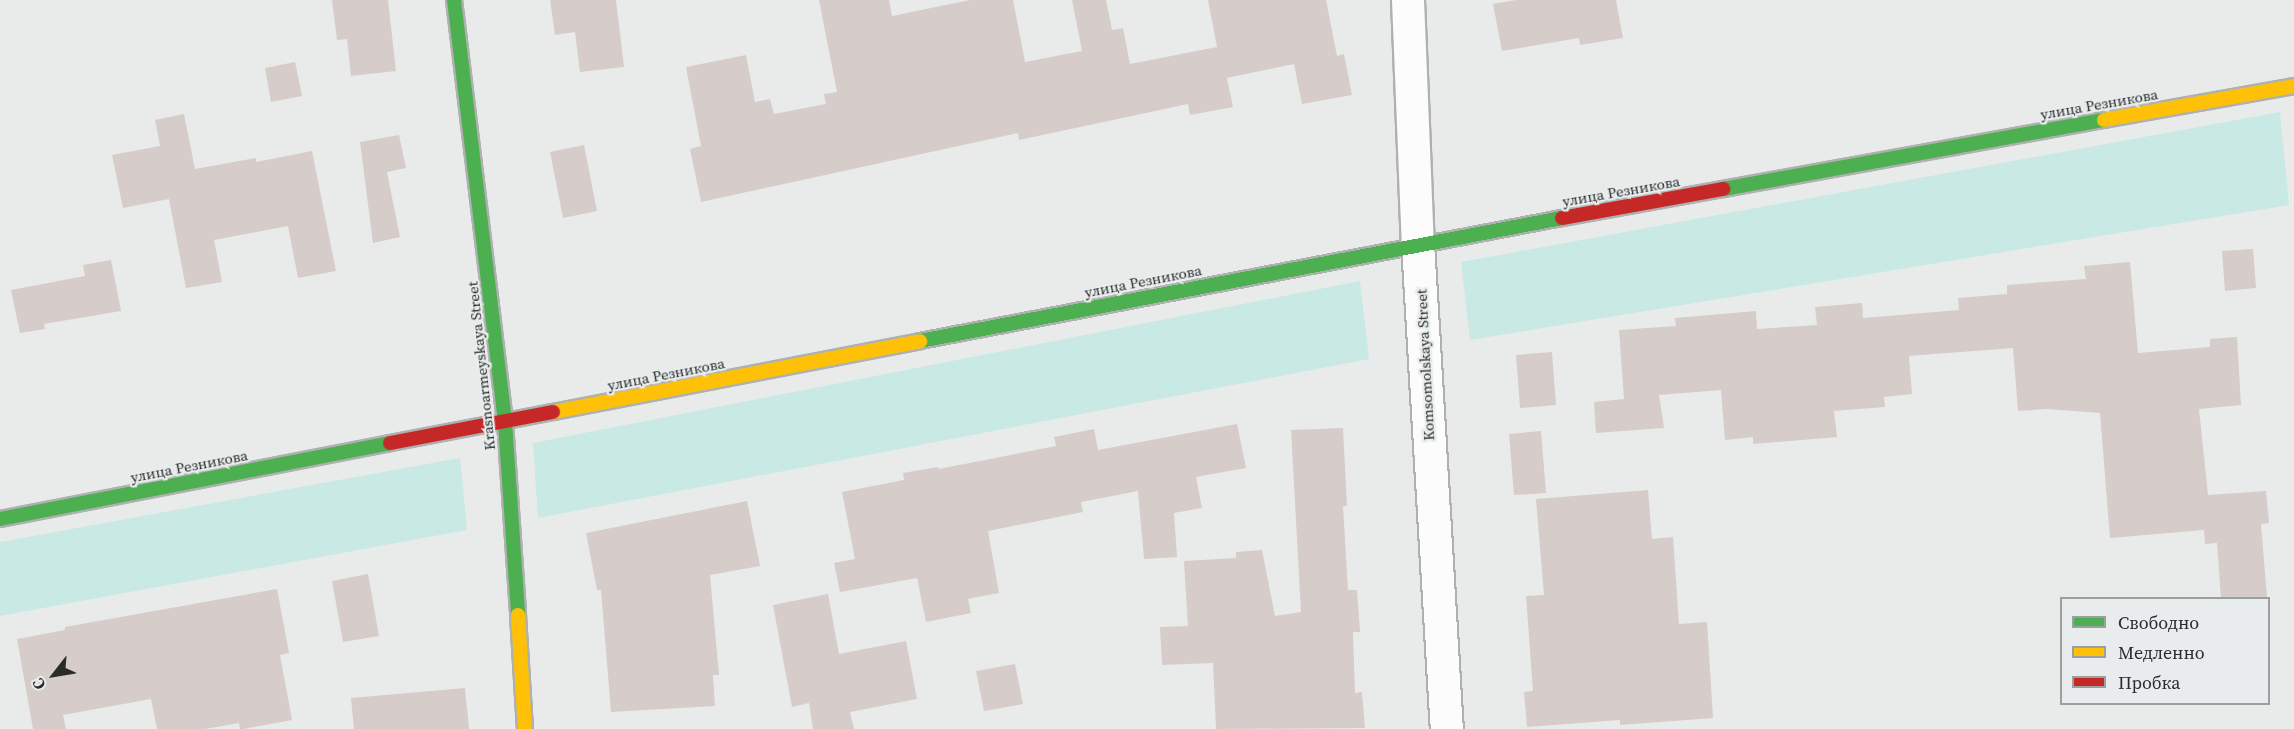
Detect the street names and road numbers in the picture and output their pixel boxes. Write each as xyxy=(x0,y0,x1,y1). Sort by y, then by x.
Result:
street label: улица Резникова xyxy=(2039,85,2159,123)
street label: улица Резникова xyxy=(1561,172,1681,210)
street label: улица Резникова xyxy=(1083,261,1203,301)
street label: Krasnoarmeyskaya Street xyxy=(463,281,499,451)
street label: Komsomolskaya Street xyxy=(1412,289,1438,441)
street label: улица Резникова xyxy=(606,354,726,394)
street label: улица Резникова xyxy=(129,446,249,486)

